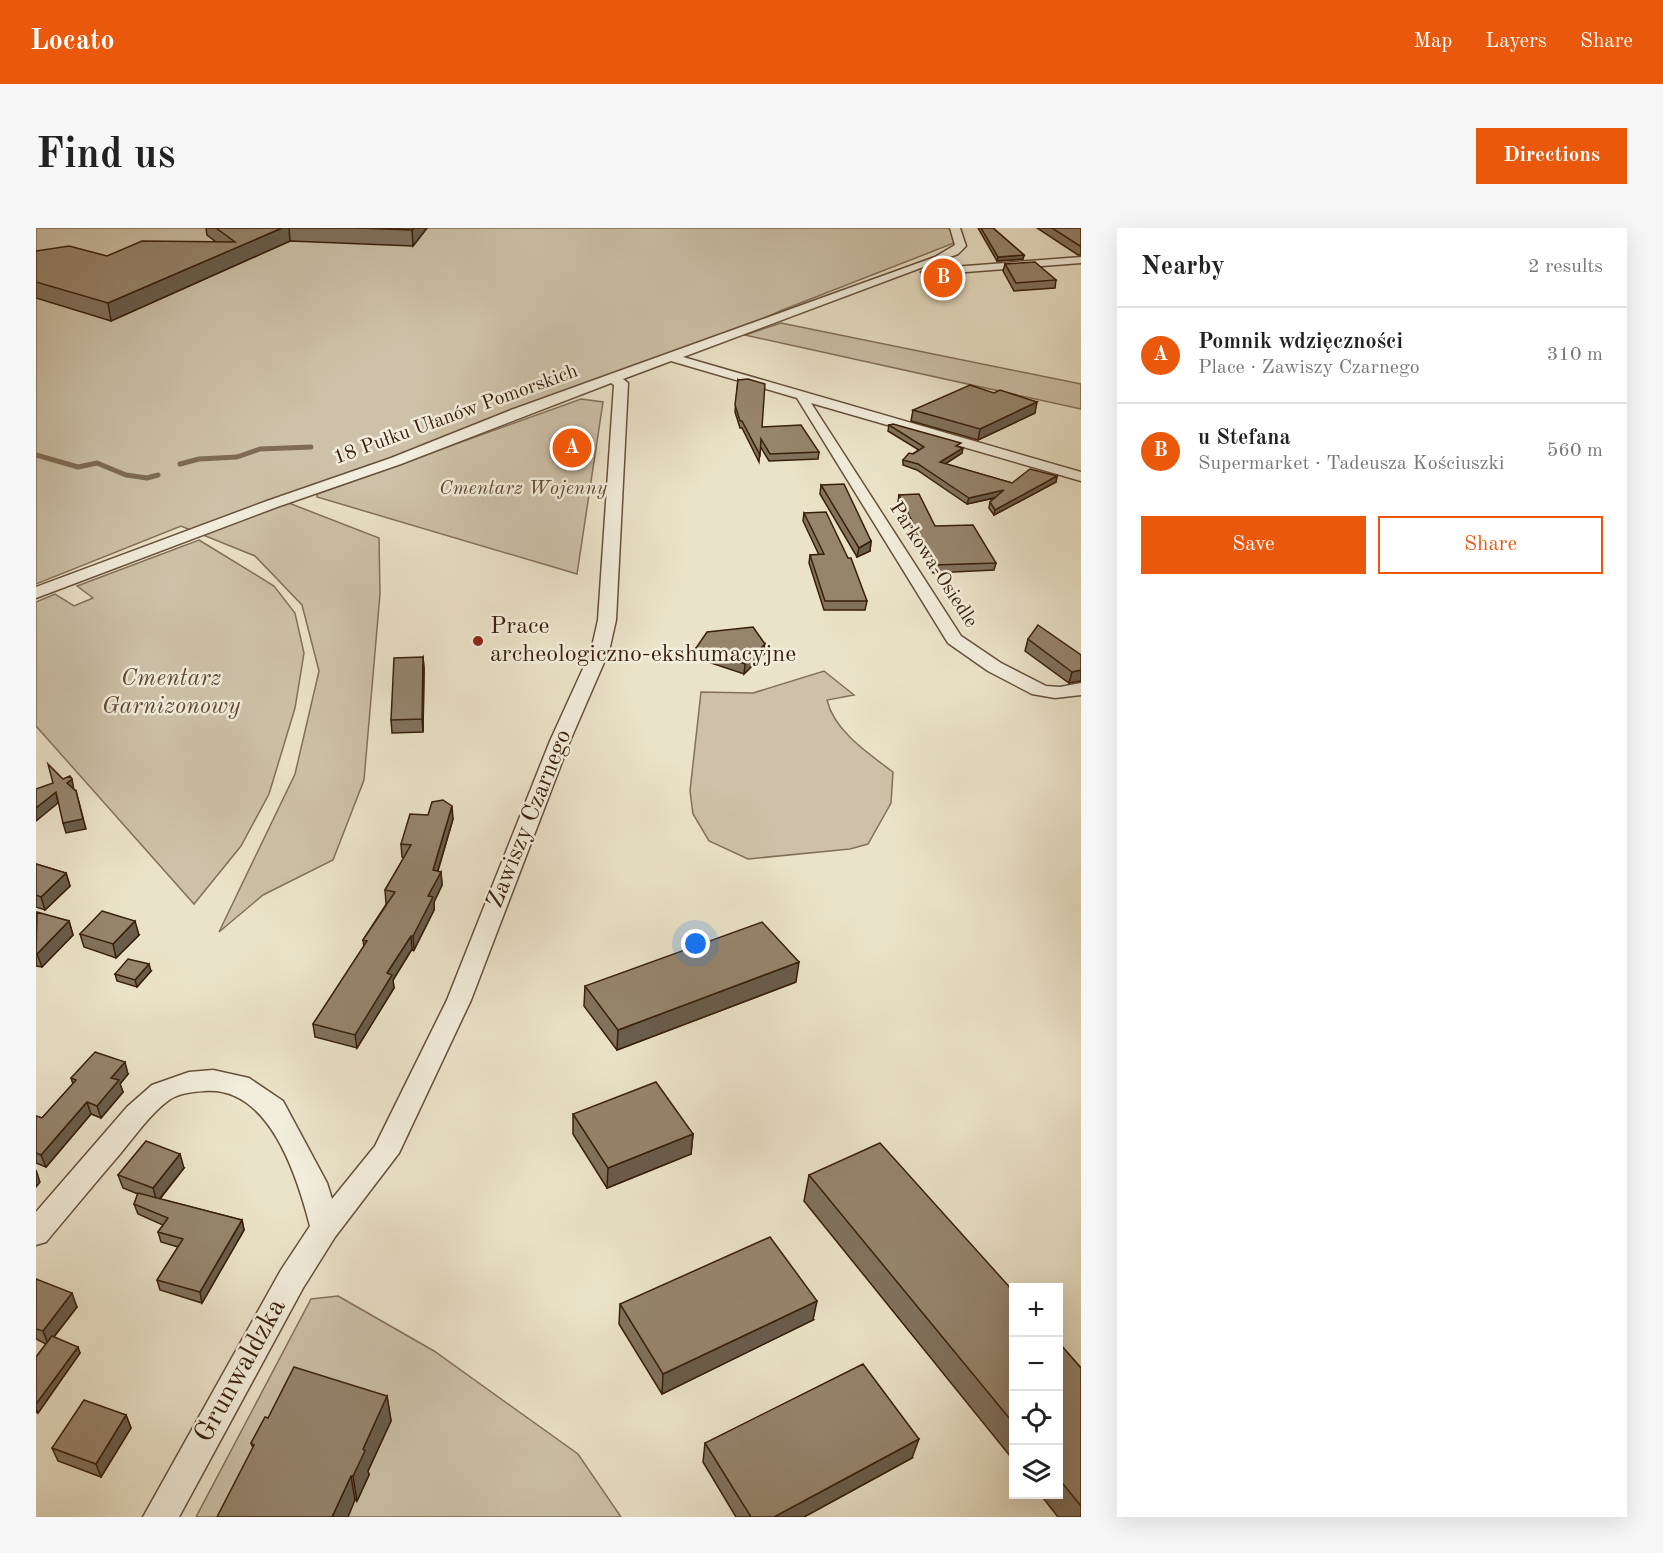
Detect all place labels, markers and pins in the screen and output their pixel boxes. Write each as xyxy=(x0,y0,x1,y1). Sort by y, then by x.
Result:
pin: B xyxy=(924,256,962,300)
pin: A xyxy=(552,426,592,470)
place label: Prace archeologiczno-ekshumacyjne xyxy=(490,615,796,667)
marker: Prace archeologiczno-ekshumacyjne xyxy=(471,634,485,648)

